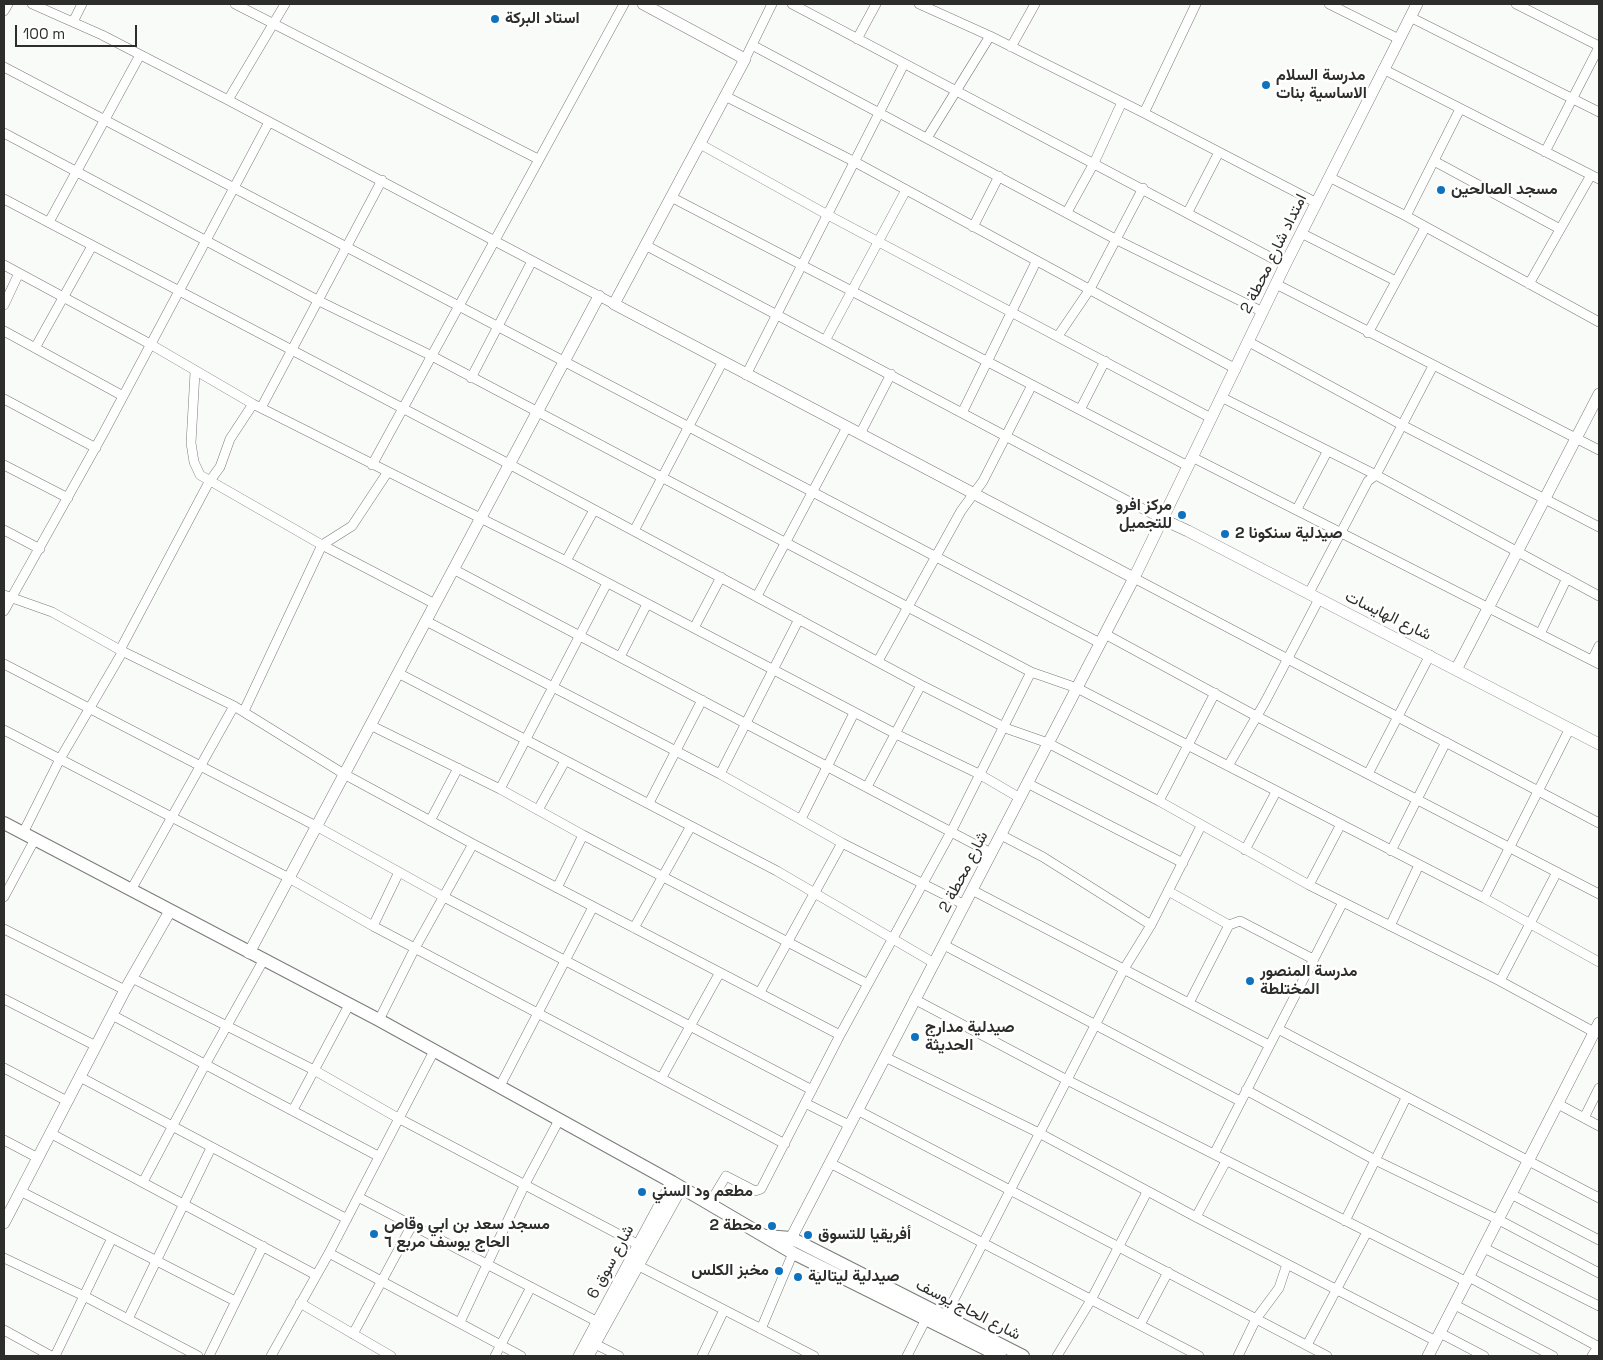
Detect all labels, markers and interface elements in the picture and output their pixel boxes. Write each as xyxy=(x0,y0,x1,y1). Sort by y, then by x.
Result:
place label: استاد البركة xyxy=(505,9,580,29)
marker: استاد البركة xyxy=(489,13,501,25)
scale bar xyxy=(18,15,140,47)
text: 100 m xyxy=(23,24,65,43)
place label: مدرسة السلام الاساسية بنات xyxy=(1276,66,1367,104)
marker: مدرسة السلام الاساسية بنات xyxy=(1260,79,1272,91)
place label: مسجد الصالحين xyxy=(1451,180,1558,200)
marker: مسجد الصالحين xyxy=(1435,184,1447,196)
street label: امتداد شارع محطة 2 xyxy=(1237,191,1311,317)
place label: مركز افرو للتجميل xyxy=(1116,496,1172,534)
marker: مركز افرو للتجميل xyxy=(1176,509,1188,521)
place label: صيدلية سنكونا 2 xyxy=(1235,524,1342,544)
marker: صيدلية سنكونا 2 xyxy=(1219,528,1231,540)
street label: شارع الهايسات xyxy=(1342,587,1434,645)
street label: شارع محطة 2 xyxy=(935,828,993,916)
place label: مدرسة المنصور المختلطة xyxy=(1260,962,1358,1000)
marker: مدرسة المنصور المختلطة xyxy=(1244,975,1256,987)
place label: صيدلية مدارج الحديثة xyxy=(925,1018,1015,1056)
marker: صيدلية مدارج الحديثة xyxy=(909,1031,921,1043)
place label: مطعم ود السني xyxy=(652,1182,753,1202)
marker: مطعم ود السني xyxy=(636,1186,648,1198)
place label: مسجد سعد بن ابي وقاص الحاج يوسف مربع ٦ xyxy=(384,1215,550,1253)
place label: محطة 2 xyxy=(710,1216,762,1236)
marker: محطة 2 xyxy=(766,1220,778,1232)
street label: شارع سوق 6 xyxy=(584,1222,638,1302)
place label: أفريقيا للتسوق xyxy=(818,1225,911,1245)
marker: مسجد سعد بن ابي وقاص الحاج يوسف مربع ٦ xyxy=(368,1228,380,1240)
marker: أفريقيا للتسوق xyxy=(802,1229,814,1241)
place label: مخبز الكلس xyxy=(691,1261,769,1281)
marker: مخبز الكلس xyxy=(773,1265,785,1277)
place label: صيدلية ليتالية xyxy=(808,1267,899,1287)
marker: صيدلية ليتالية xyxy=(792,1271,804,1283)
street label: شارع الحاج يوسف xyxy=(912,1275,1024,1345)

